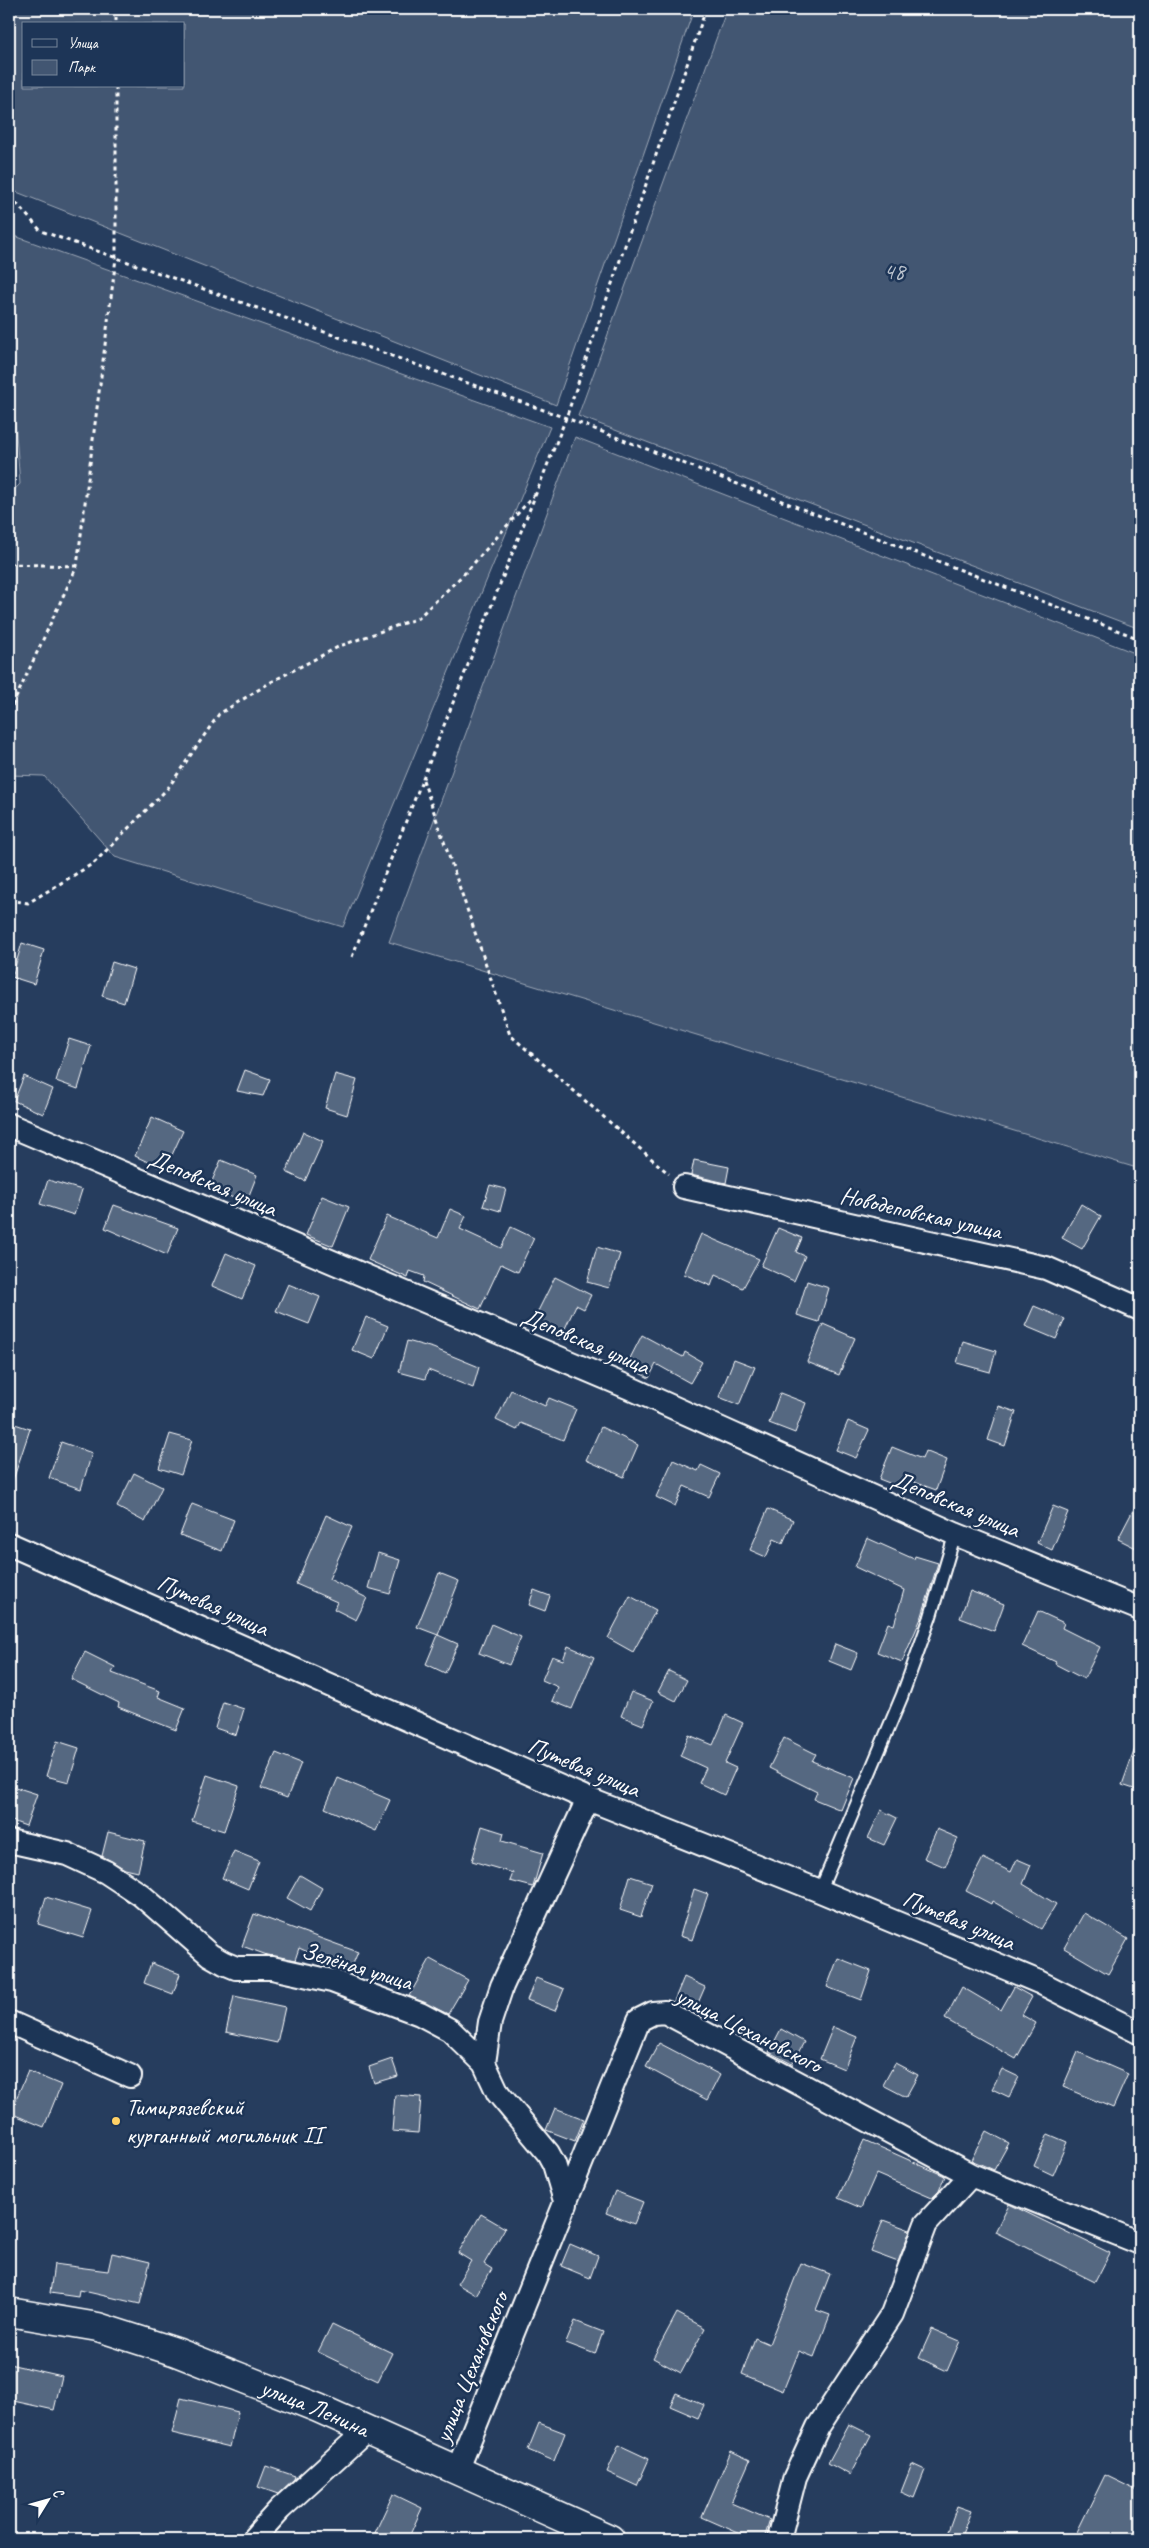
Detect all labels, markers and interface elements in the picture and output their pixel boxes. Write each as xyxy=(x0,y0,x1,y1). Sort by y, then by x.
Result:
legend xyxy=(22,22,185,88)
text: Улица xyxy=(68,34,99,53)
text: Парк xyxy=(68,58,96,77)
park label: 48 xyxy=(883,256,907,286)
street label: Деповская улица xyxy=(145,1143,283,1224)
street label: Новодеповская улица xyxy=(837,1180,1007,1247)
street label: Деповская улица xyxy=(518,1301,656,1382)
street label: Деповская улица xyxy=(888,1464,1026,1545)
street label: Путевая улица xyxy=(153,1567,275,1643)
street label: Путевая улица xyxy=(523,1730,646,1805)
street label: Путевая улица xyxy=(898,1883,1021,1958)
street label: Зелёная улица xyxy=(298,1935,417,1997)
street label: улица Цехановского xyxy=(669,1979,829,2081)
place label: Тимирязевский курганный могильник II xyxy=(126,2092,328,2150)
marker: Тимирязевский курганный могильник II xyxy=(110,2115,122,2127)
street label: улица Цехановского xyxy=(426,2285,516,2449)
street label: улица Ленина xyxy=(255,2371,376,2445)
north arrow xyxy=(22,2476,72,2526)
text: С xyxy=(49,2485,68,2502)

